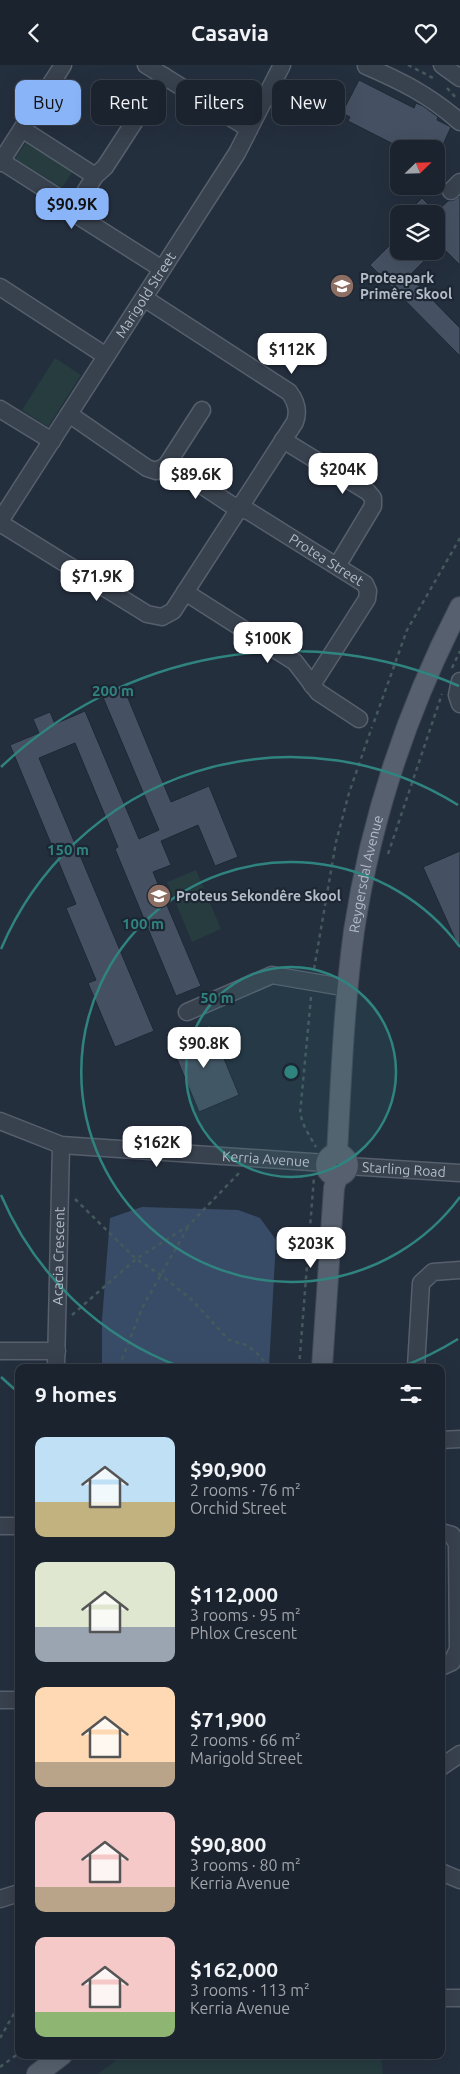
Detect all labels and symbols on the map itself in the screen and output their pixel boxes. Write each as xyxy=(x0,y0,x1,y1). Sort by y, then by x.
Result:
north arrow xyxy=(390,140,445,195)
pin: $90.9K xyxy=(31,187,113,230)
street label: Marigold Street xyxy=(112,249,179,341)
place label: Proteapark Primêre Skool xyxy=(360,270,452,302)
school or university icon: Proteapark Primêre Skool xyxy=(329,273,355,299)
pin: $112K xyxy=(257,333,327,375)
pin: $204K xyxy=(308,453,378,495)
pin: $89.6K xyxy=(155,457,237,500)
street label: Protea Street xyxy=(286,531,367,589)
pin: $71.9K xyxy=(56,559,138,602)
pin: $100K xyxy=(233,621,303,664)
text: 200 m xyxy=(92,682,134,699)
street label: Reygersdal Avenue xyxy=(346,813,386,934)
text: 150 m xyxy=(47,841,89,858)
school or university icon: Proteus Sekondêre Skool xyxy=(146,883,172,909)
place label: Proteus Sekondêre Skool xyxy=(176,888,341,904)
text: 100 m xyxy=(122,915,164,932)
text: 50 m xyxy=(200,989,234,1006)
pin: $90.8K xyxy=(163,1027,245,1069)
centre of rings xyxy=(282,1063,300,1081)
pin: $162K xyxy=(122,1125,192,1168)
street label: Kerria Avenue xyxy=(222,1148,310,1170)
street label: Starling Road xyxy=(361,1159,446,1180)
street label: Acacia Crescent xyxy=(49,1206,68,1305)
pin: $203K xyxy=(276,1227,346,1269)

